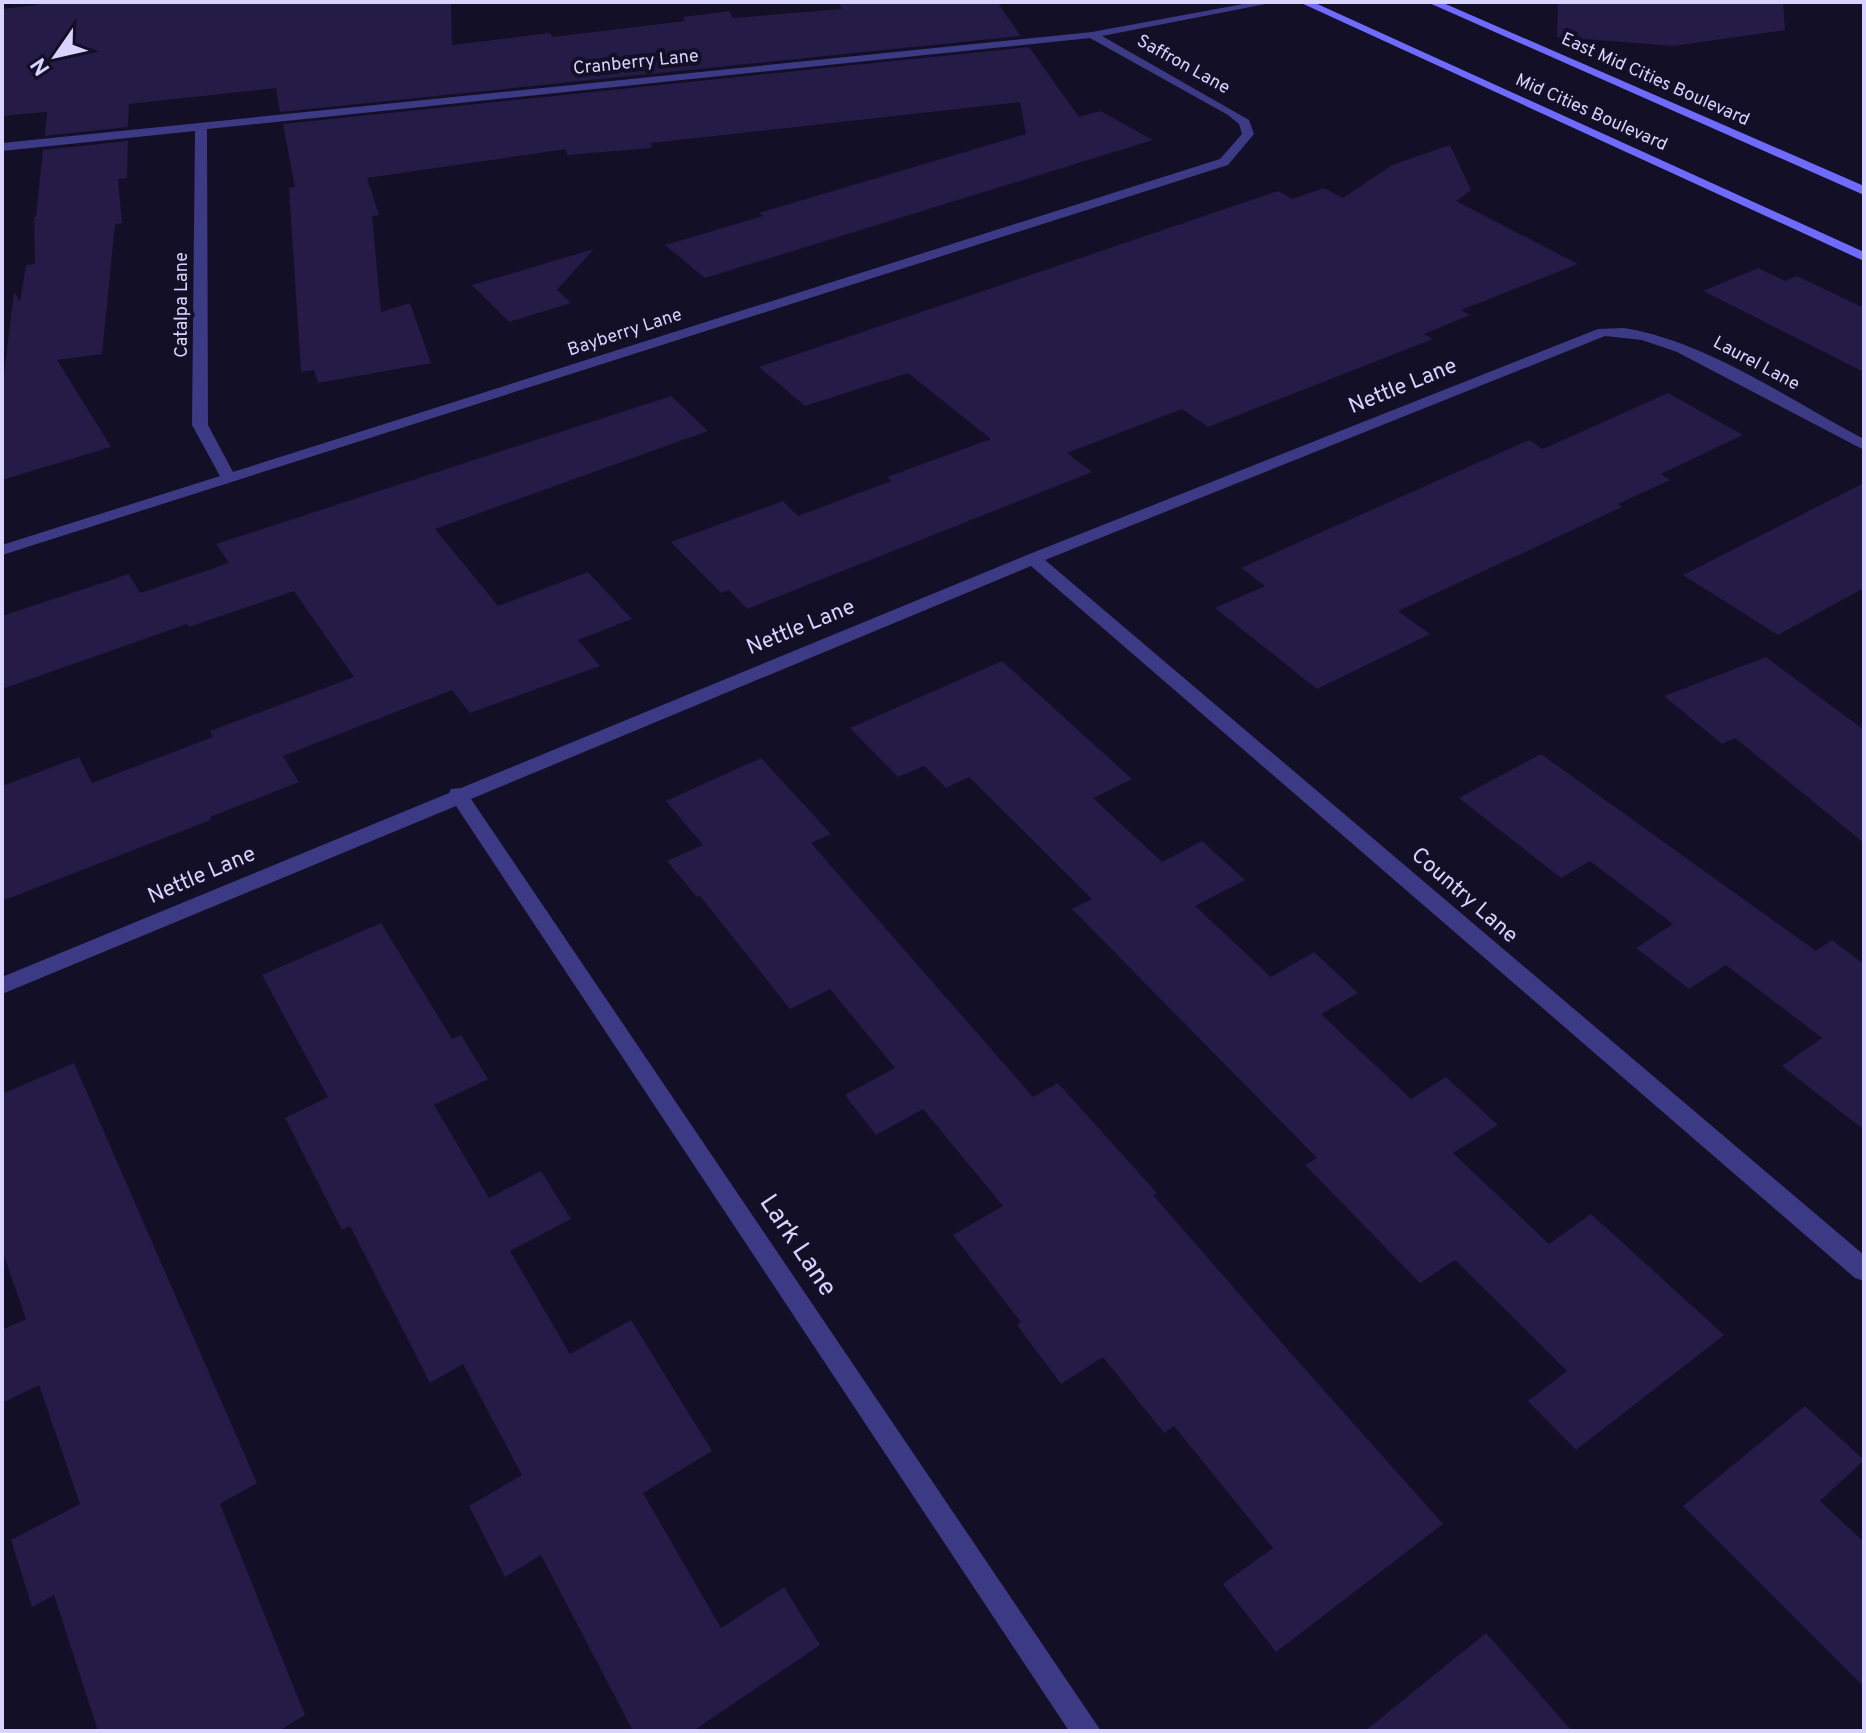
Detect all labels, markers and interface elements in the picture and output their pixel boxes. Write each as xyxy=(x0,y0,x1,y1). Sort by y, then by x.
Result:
north arrow xyxy=(16,16,96,96)
street label: East Mid Cities Boulevard xyxy=(1558,29,1752,131)
street label: Saffron Lane xyxy=(1132,30,1234,100)
street label: Cranberry Lane xyxy=(572,45,700,81)
text: N xyxy=(26,52,57,80)
street label: Mid Cities Boulevard xyxy=(1512,70,1670,156)
street label: Catalpa Lane xyxy=(171,252,194,358)
street label: Bayberry Lane xyxy=(565,304,685,362)
street label: Laurel Lane xyxy=(1709,332,1803,396)
street label: Nettle Lane xyxy=(1345,353,1461,421)
street label: Nettle Lane xyxy=(743,594,859,662)
street label: Nettle Lane xyxy=(144,841,260,911)
street label: Country Lane xyxy=(1405,842,1523,950)
street label: Lark Lane xyxy=(751,1189,843,1303)

